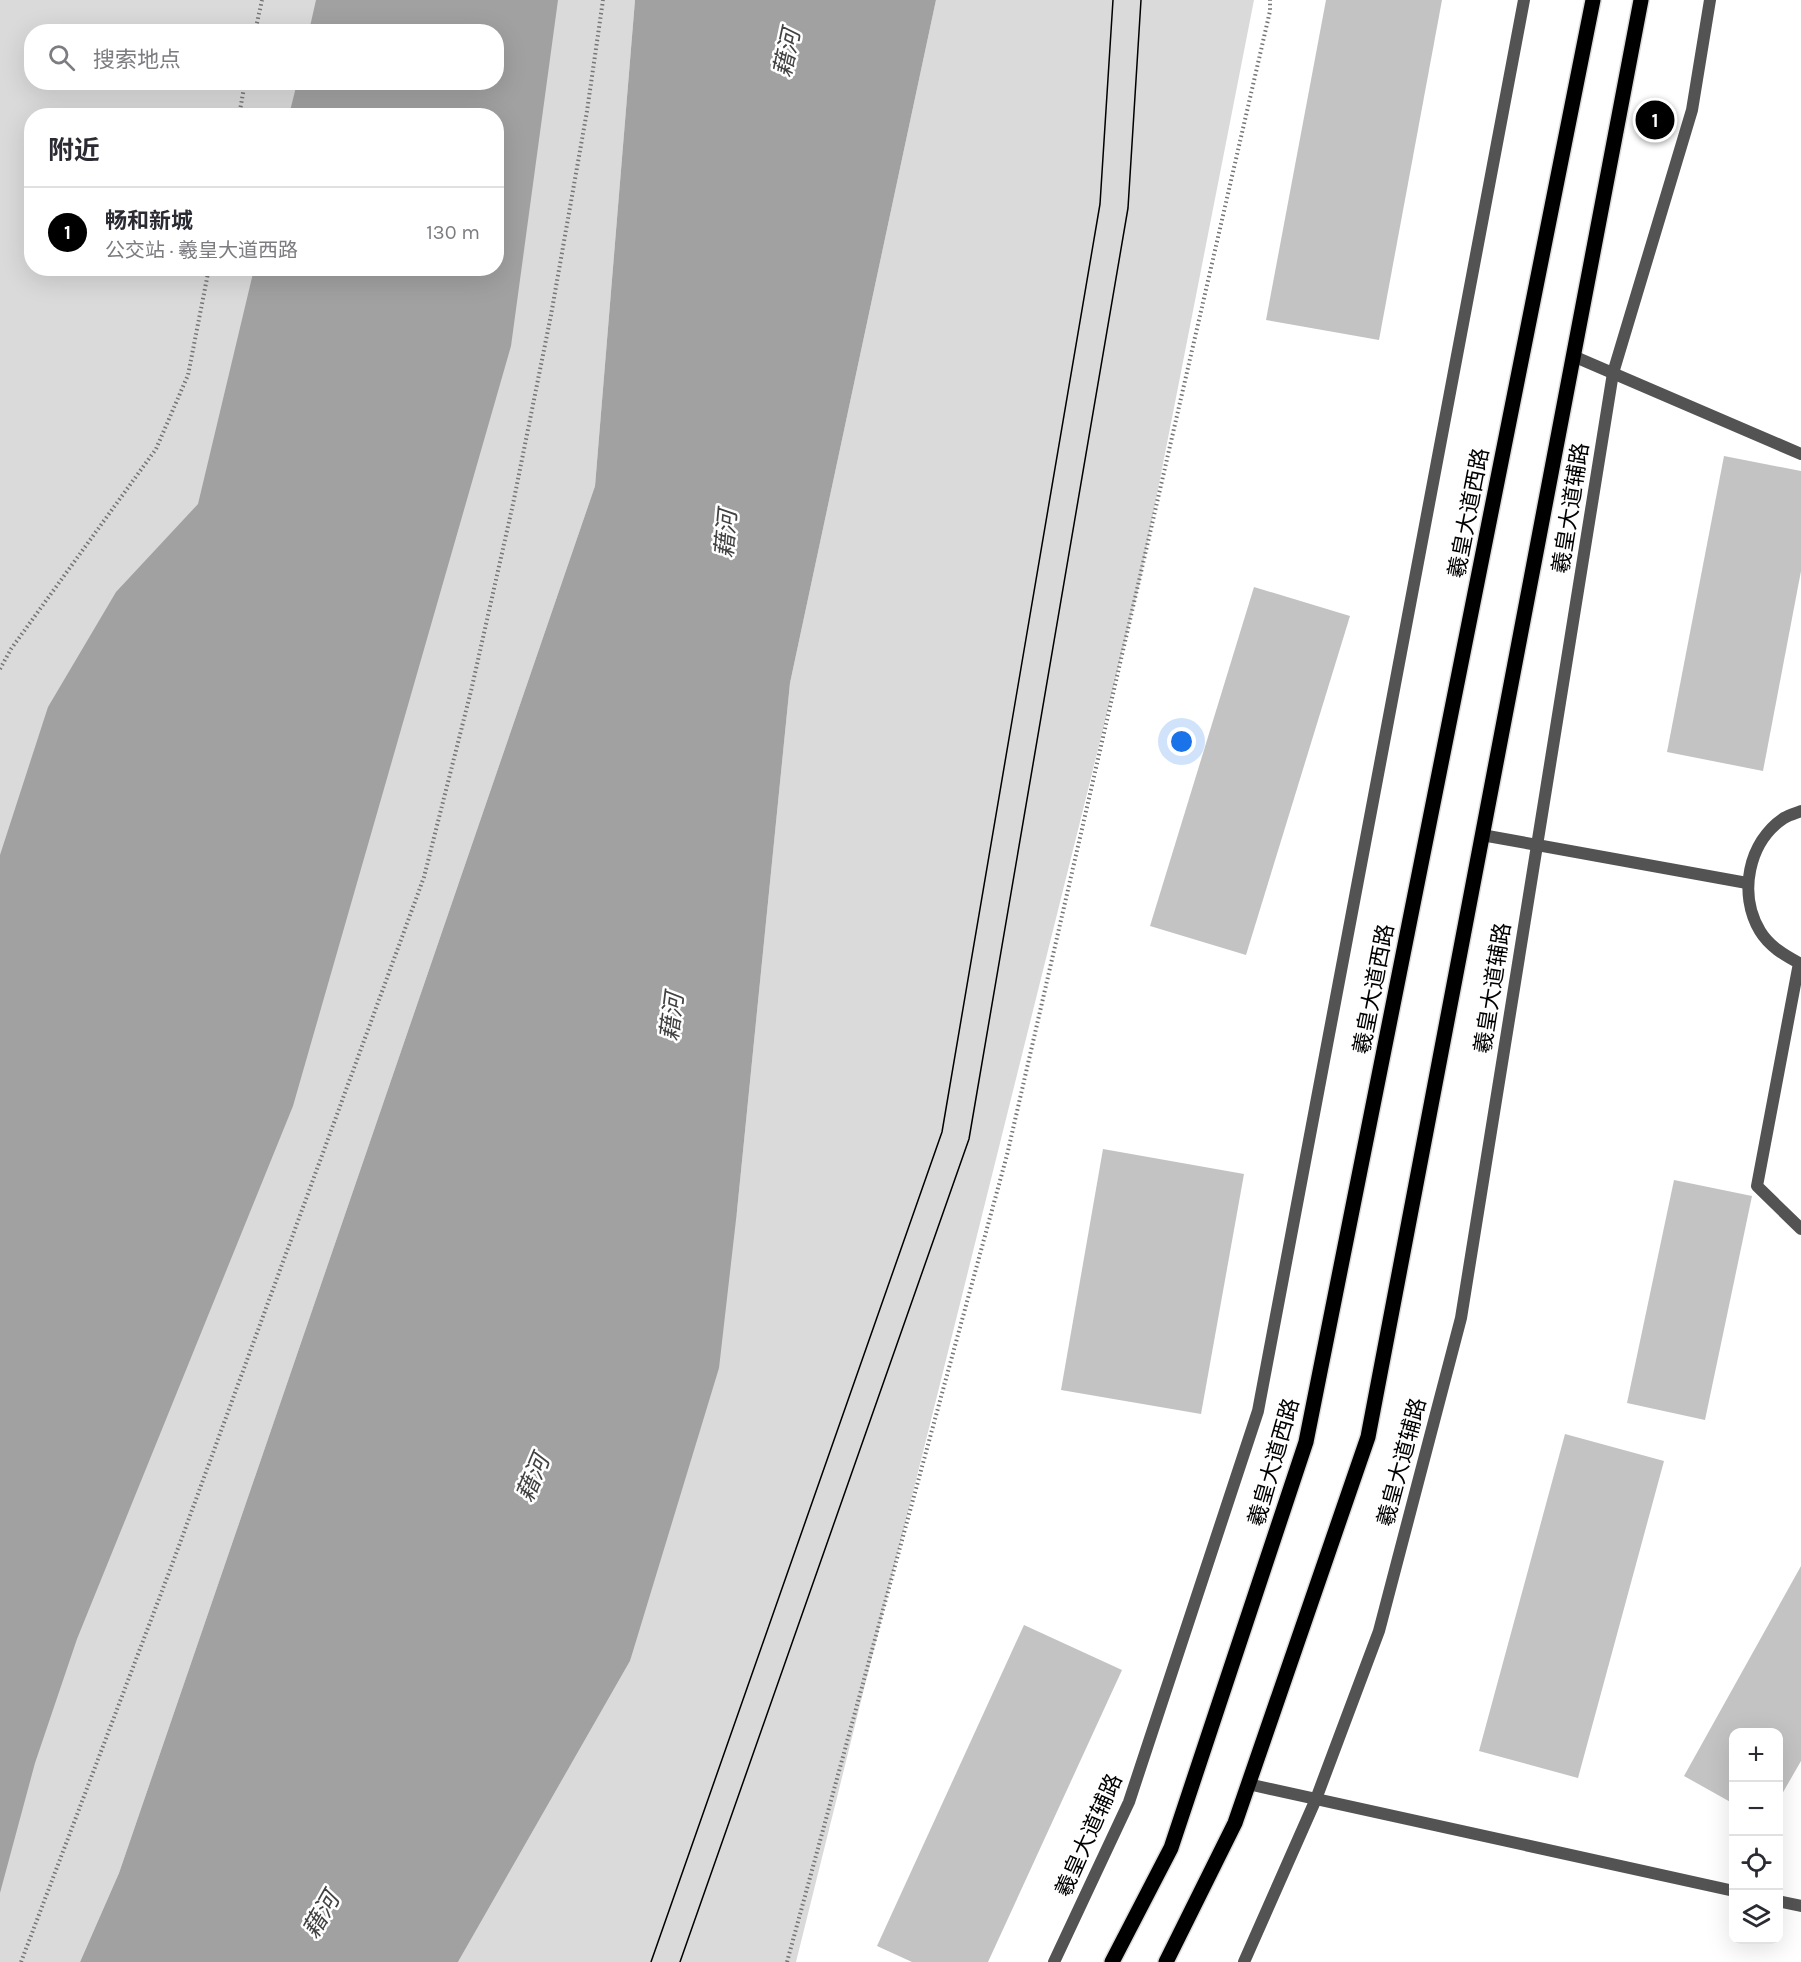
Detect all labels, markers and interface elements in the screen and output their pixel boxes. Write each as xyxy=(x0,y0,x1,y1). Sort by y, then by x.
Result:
water label: 藉河 xyxy=(768,23,807,79)
search box xyxy=(24,24,504,90)
icon: search xyxy=(45,41,78,74)
text: 搜索地点 xyxy=(93,47,181,73)
pin: 1 xyxy=(1636,98,1674,142)
text: 附近 xyxy=(48,135,100,166)
text: 畅和新城 xyxy=(105,208,193,234)
text: 1 xyxy=(64,221,71,244)
text: 130 m xyxy=(426,221,480,244)
text: 公交站 · 羲皇大道西路 xyxy=(105,239,298,262)
street label: 羲皇大道辅路 xyxy=(1548,441,1594,575)
street label: 羲皇大道西路 xyxy=(1444,446,1494,580)
water label: 藉河 xyxy=(710,505,742,559)
your location xyxy=(1167,727,1196,756)
street label: 羲皇大道辅路 xyxy=(1470,921,1516,1055)
street label: 羲皇大道西路 xyxy=(1349,922,1399,1056)
water label: 藉河 xyxy=(655,988,689,1043)
street label: 羲皇大道西路 xyxy=(1243,1395,1305,1529)
street label: 羲皇大道辅路 xyxy=(1372,1395,1432,1529)
water label: 藉河 xyxy=(511,1447,557,1506)
map controls xyxy=(1729,1728,1783,1944)
button: + xyxy=(1729,1728,1783,1782)
street label: 羲皇大道辅路 xyxy=(1050,1770,1128,1901)
button: − xyxy=(1729,1782,1783,1836)
button: locate xyxy=(1729,1836,1783,1890)
water label: 藉河 xyxy=(297,1884,347,1943)
button: layers xyxy=(1729,1890,1783,1944)

